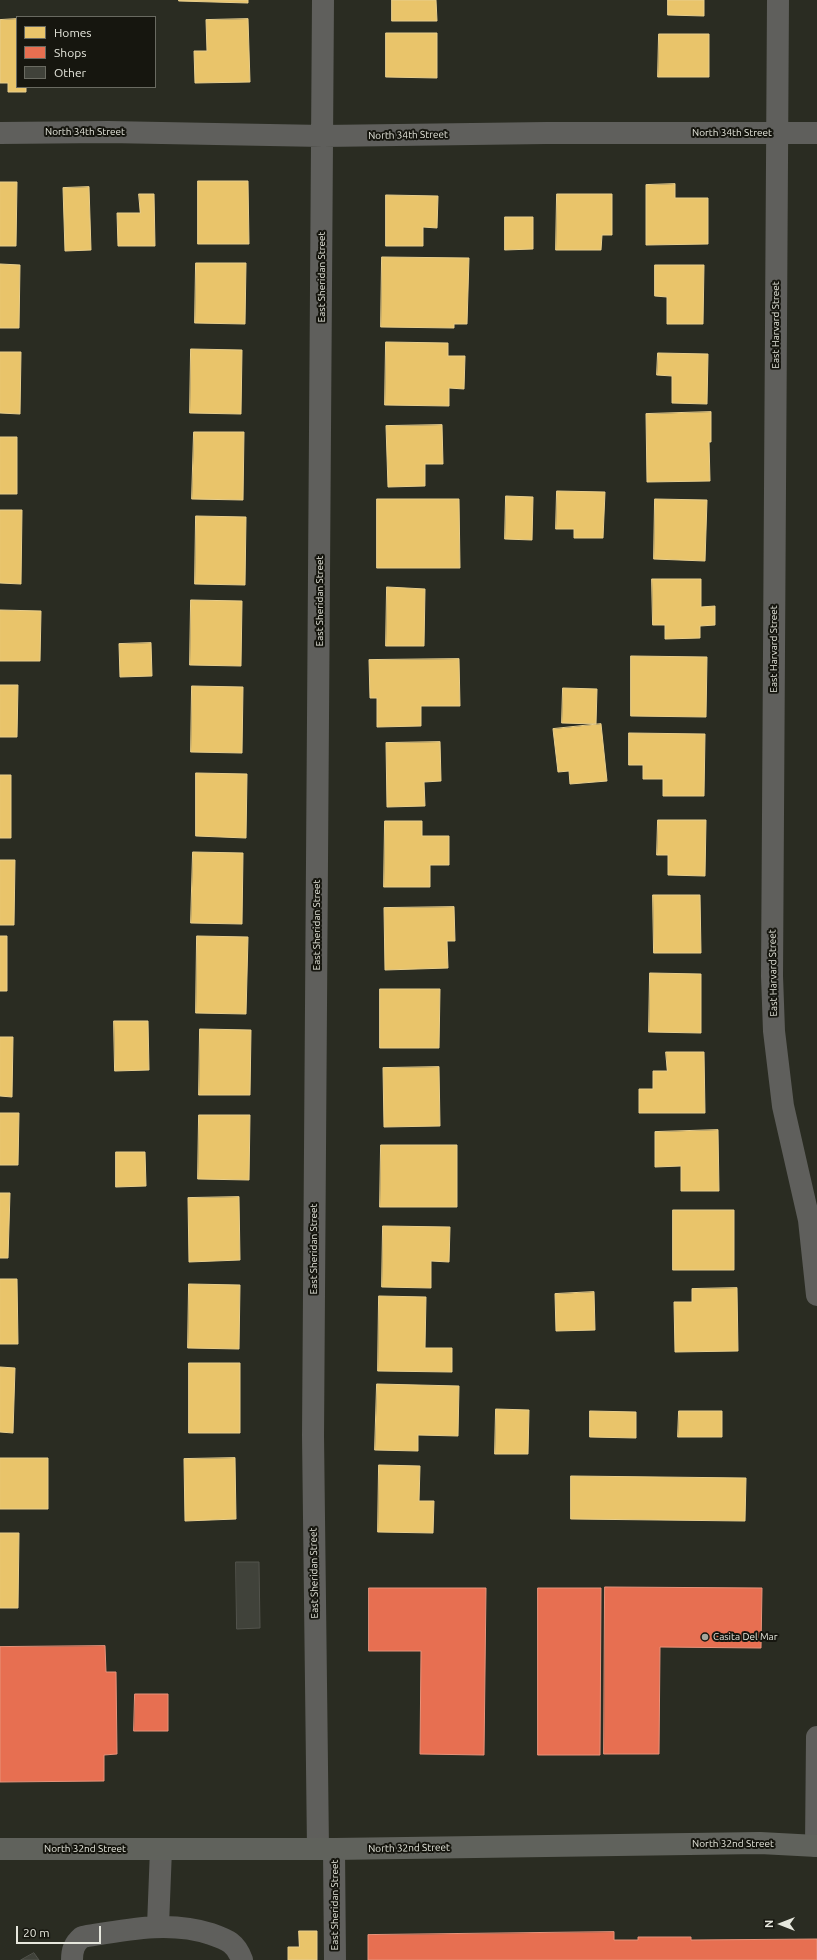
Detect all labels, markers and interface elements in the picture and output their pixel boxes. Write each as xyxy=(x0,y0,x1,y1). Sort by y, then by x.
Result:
legend xyxy=(16,16,156,88)
text: Homes xyxy=(54,26,92,39)
text: Shops xyxy=(54,46,86,59)
text: Other xyxy=(54,66,86,79)
street label: North 34th Street xyxy=(45,126,125,138)
street label: North 34th Street xyxy=(692,127,772,139)
street label: North 34th Street xyxy=(368,128,448,142)
street label: East Sheridan Street xyxy=(316,232,328,322)
street label: East Harvard Street xyxy=(770,281,782,369)
street label: East Sheridan Street xyxy=(314,556,326,646)
street label: East Harvard Street xyxy=(768,605,780,693)
street label: East Sheridan Street xyxy=(311,880,323,970)
street label: East Harvard Street xyxy=(766,929,780,1017)
street label: East Sheridan Street xyxy=(308,1204,320,1294)
street label: East Sheridan Street xyxy=(307,1527,321,1619)
place label: Casita Del Mar xyxy=(713,1631,777,1643)
marker: Casita Del Mar xyxy=(700,1632,710,1642)
street label: North 32nd Street xyxy=(692,1838,774,1850)
street label: North 32nd Street xyxy=(368,1841,450,1855)
street label: North 32nd Street xyxy=(44,1843,126,1855)
street label: East Sheridan Street xyxy=(329,1860,341,1950)
north arrow xyxy=(761,1904,801,1944)
scale bar xyxy=(18,1918,103,1944)
text: N xyxy=(763,1920,775,1928)
text: 20 m xyxy=(23,1926,50,1939)

